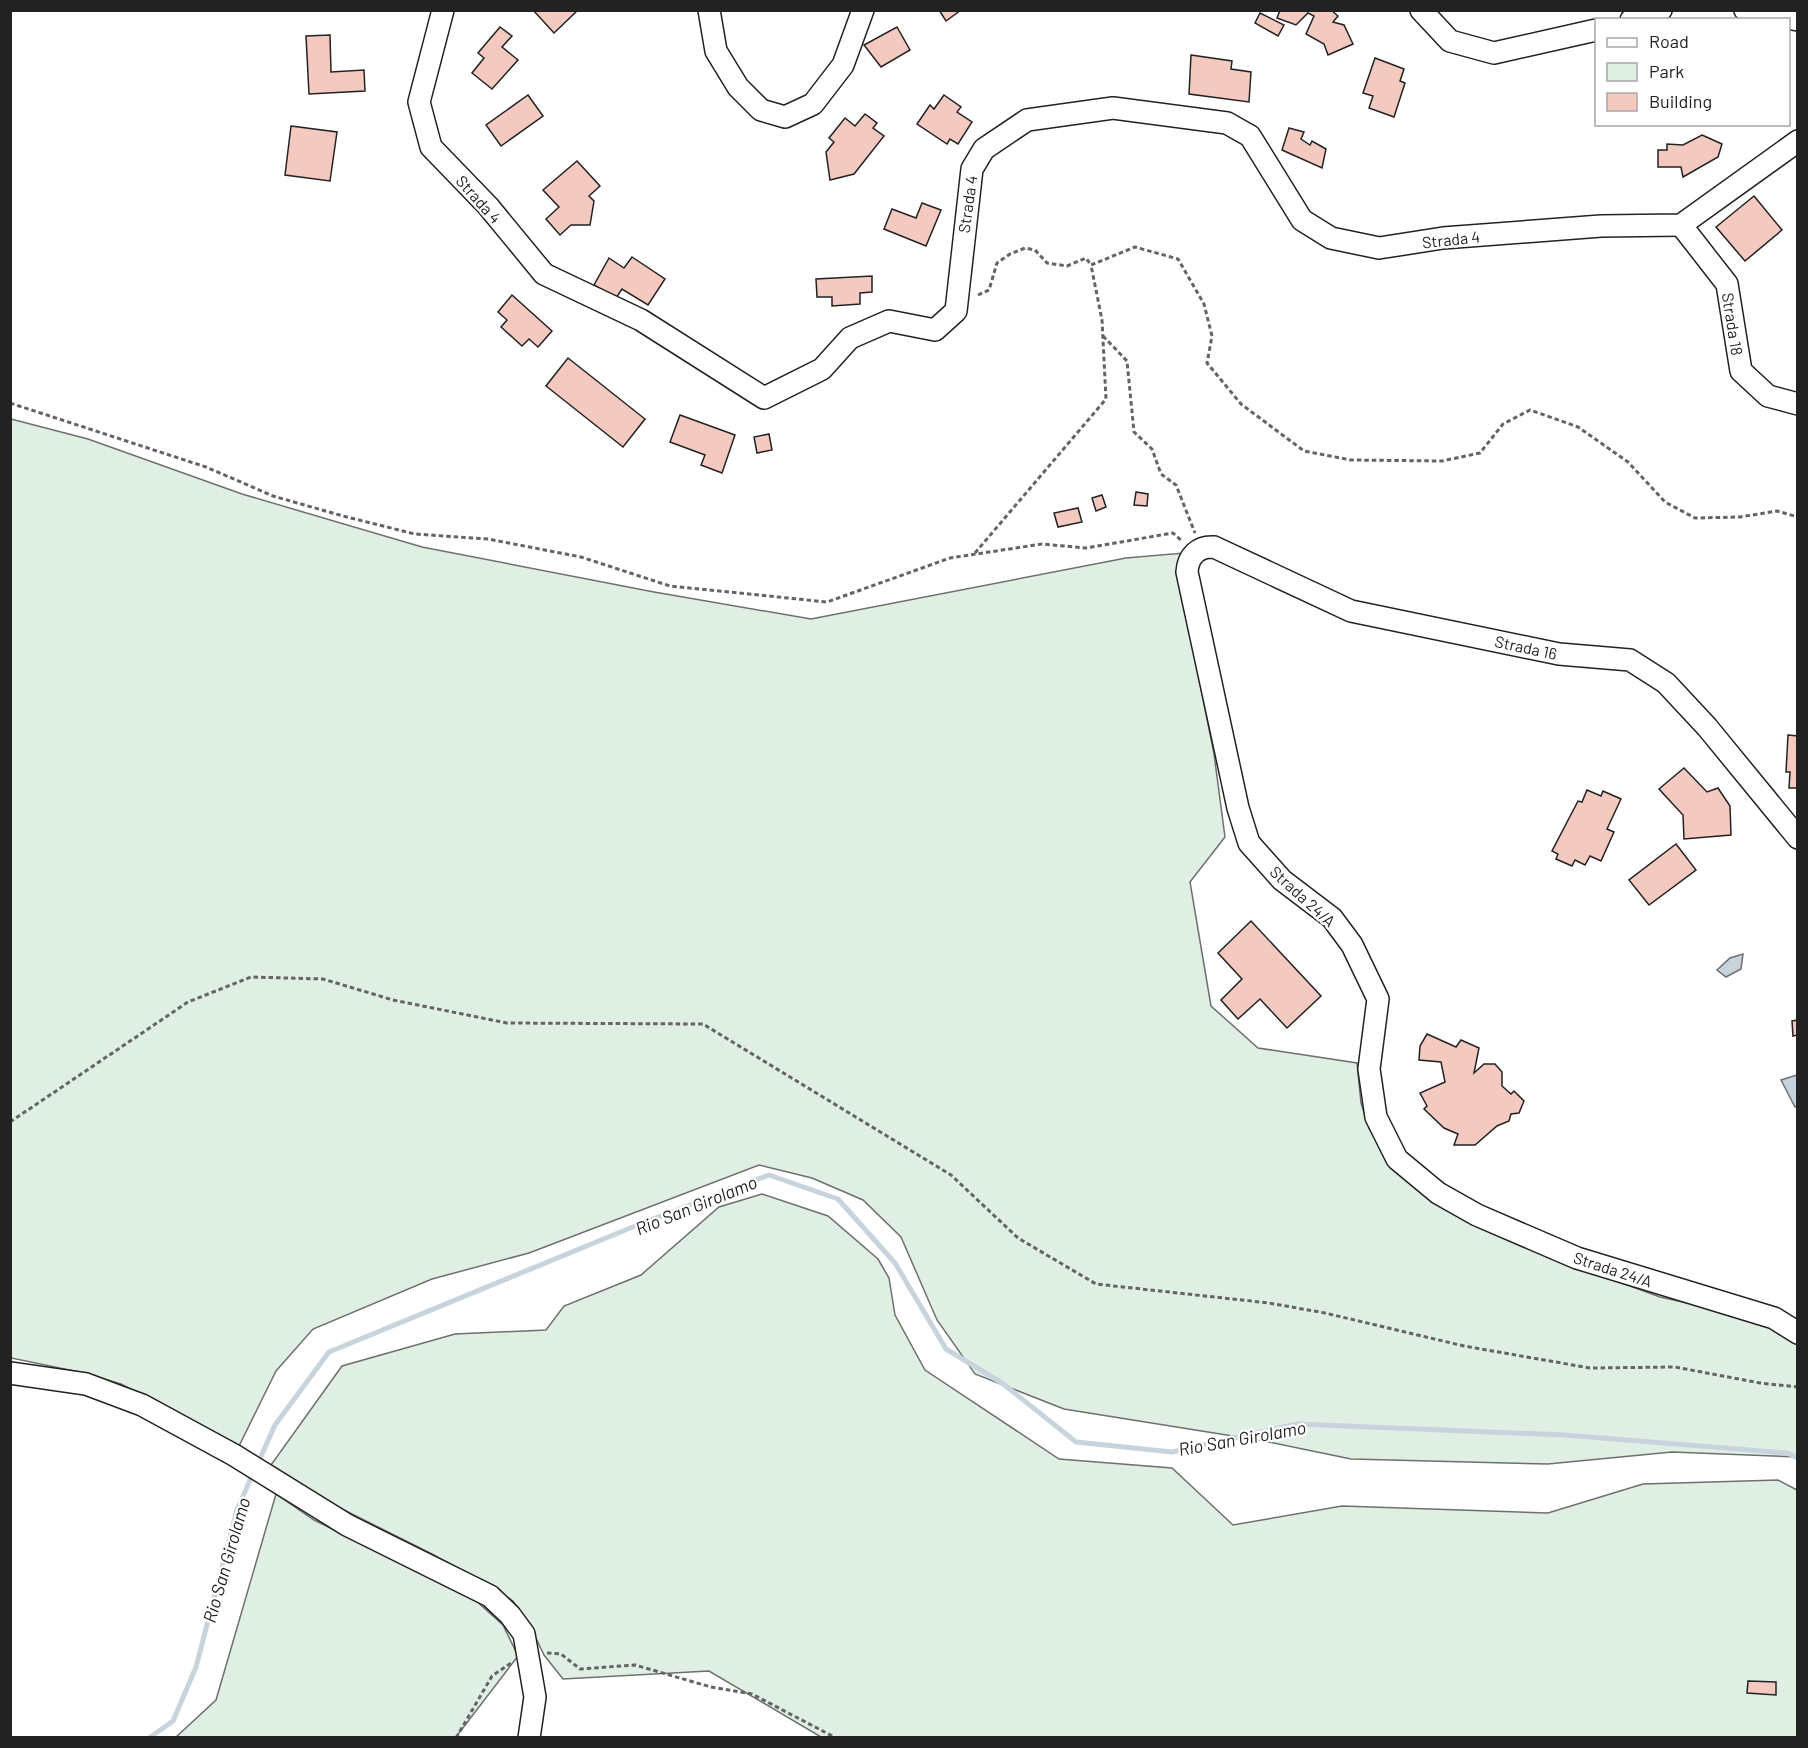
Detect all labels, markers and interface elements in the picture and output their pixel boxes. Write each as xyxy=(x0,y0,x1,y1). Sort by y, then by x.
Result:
legend xyxy=(1595,18,1790,126)
text: Road xyxy=(1649,30,1689,52)
text: Park xyxy=(1649,60,1684,82)
text: Building xyxy=(1649,90,1712,112)
street label: Strada 4 xyxy=(453,171,505,227)
street label: Strada 4 xyxy=(954,174,980,234)
street label: Strada 4 xyxy=(1421,227,1481,251)
street label: Strada 18 xyxy=(1719,291,1747,357)
street label: Strada 16 xyxy=(1493,631,1559,663)
street label: Strada 24/A xyxy=(1266,862,1340,930)
water label: Rio San Girolamo xyxy=(632,1171,760,1239)
street label: Strada 24/A xyxy=(1571,1247,1655,1291)
water label: Rio San Girolamo xyxy=(1177,1416,1307,1460)
water label: Rio San Girolamo xyxy=(198,1495,254,1625)

